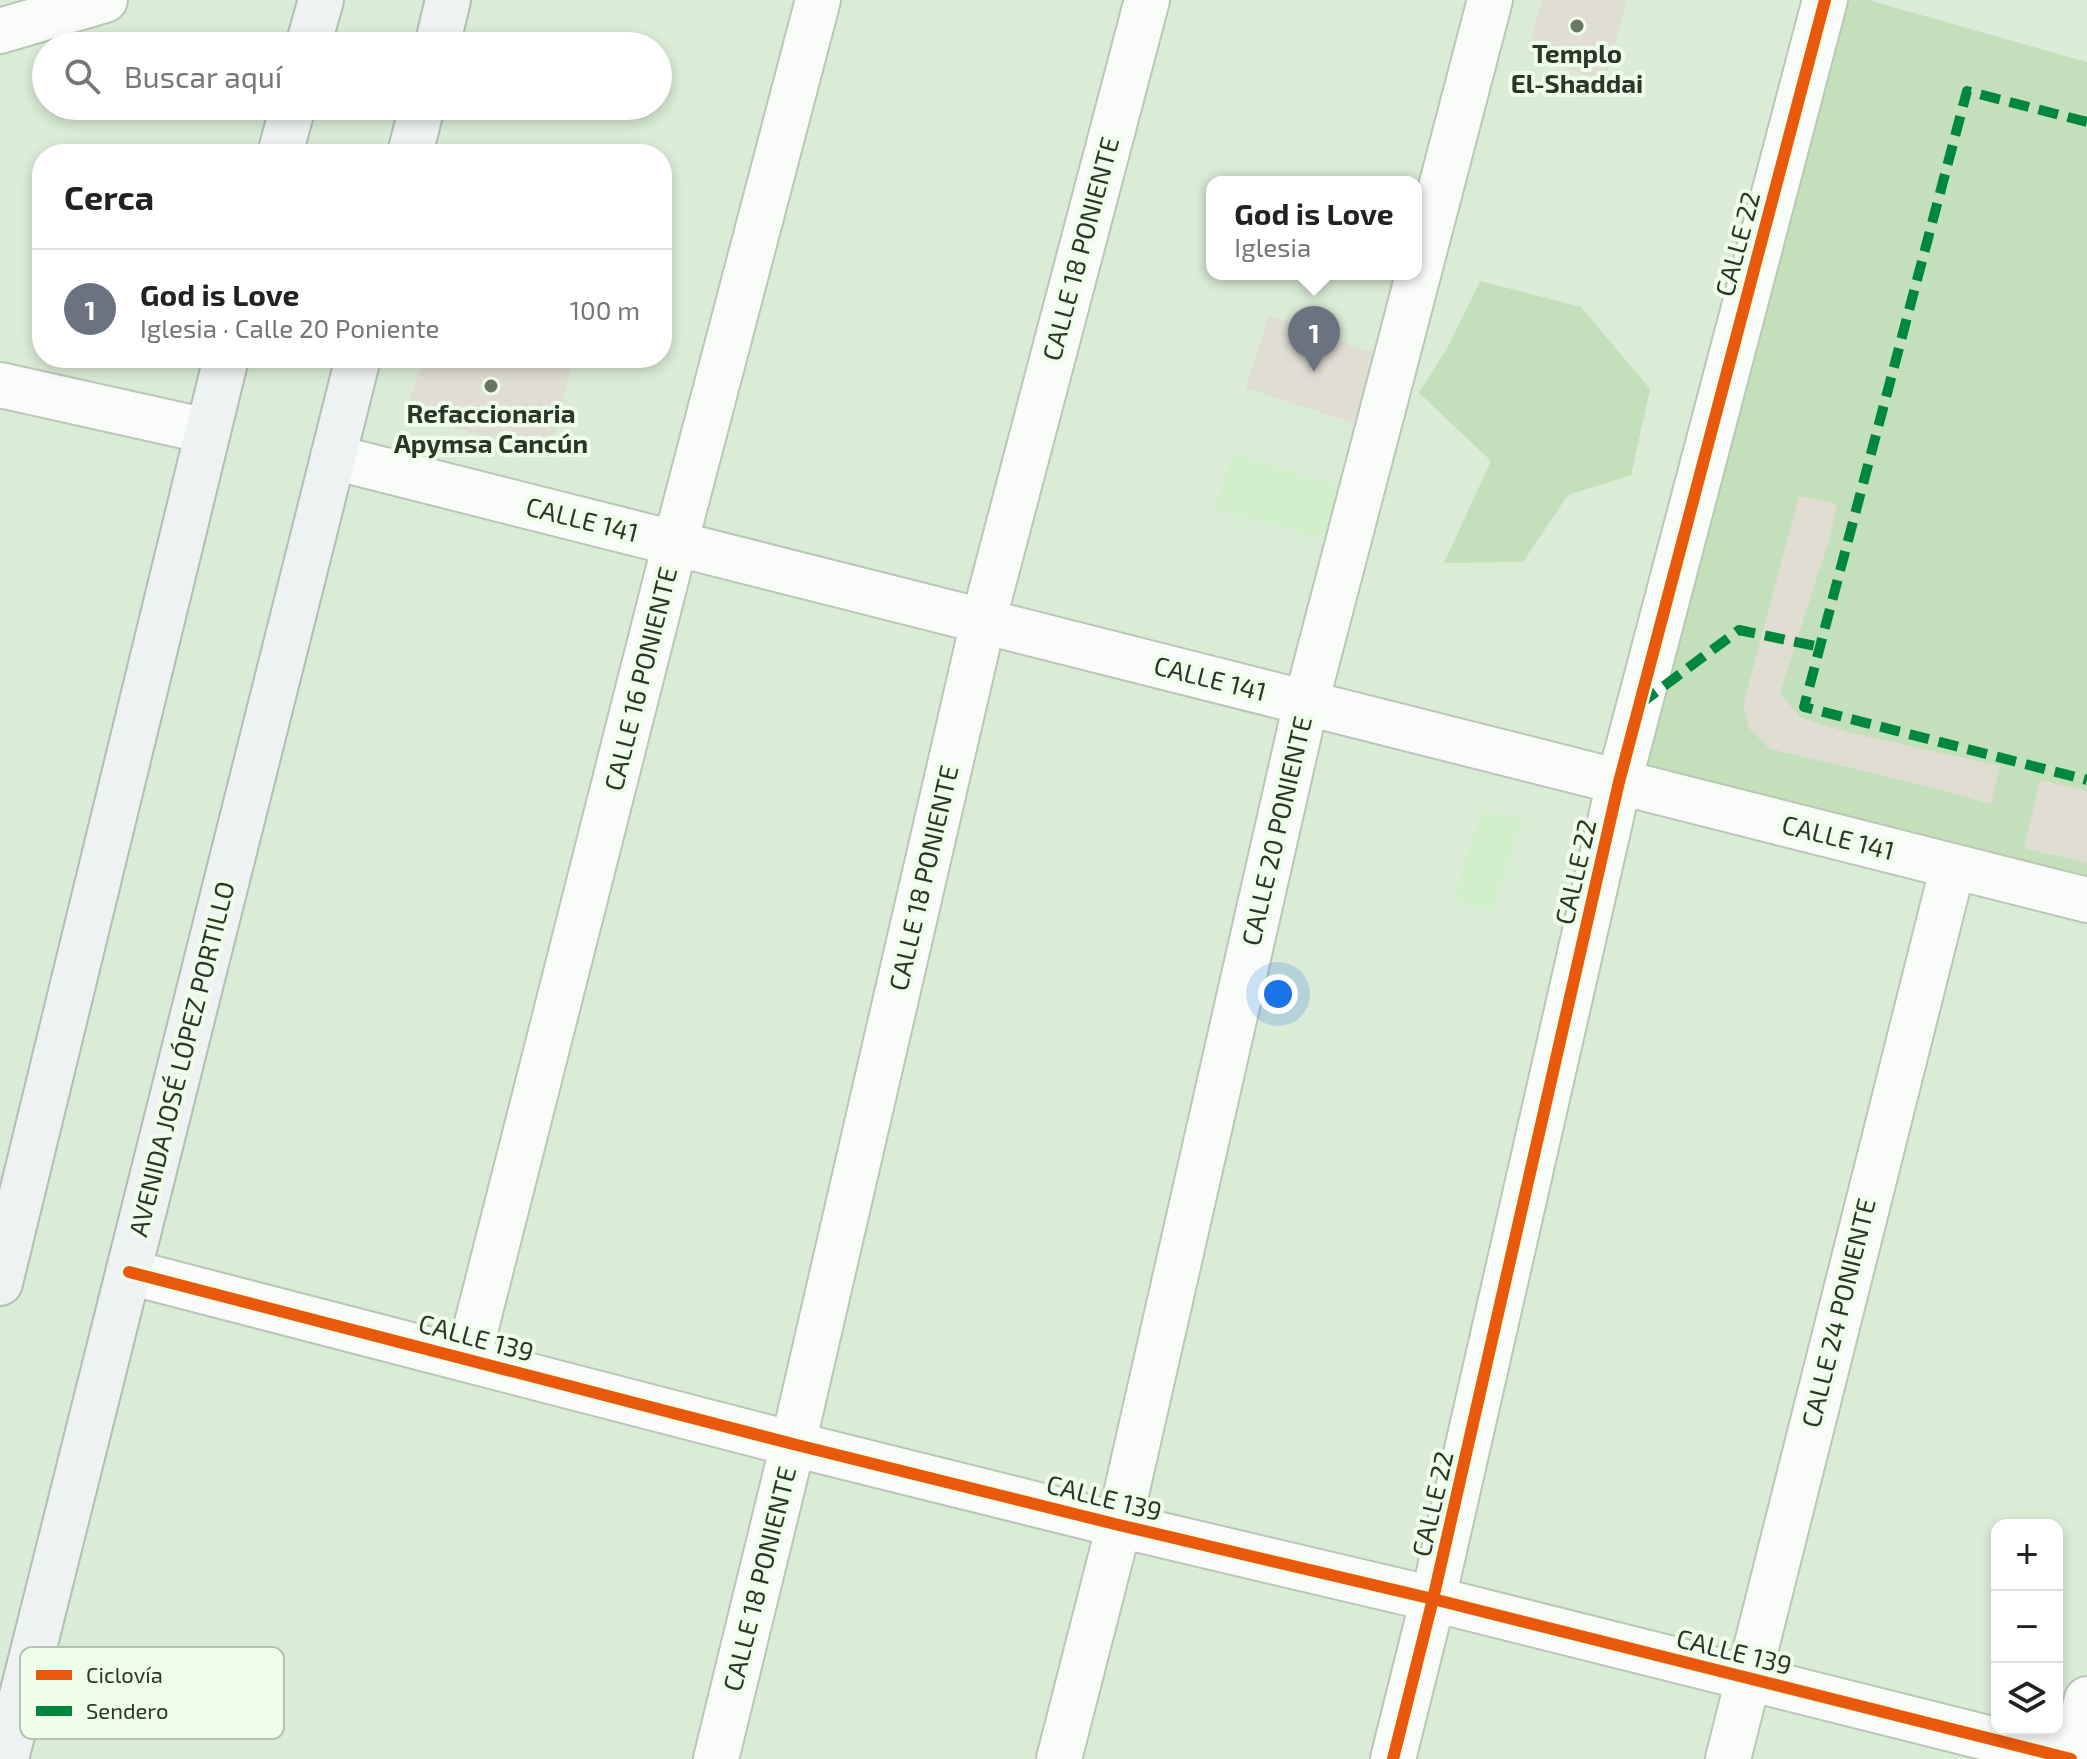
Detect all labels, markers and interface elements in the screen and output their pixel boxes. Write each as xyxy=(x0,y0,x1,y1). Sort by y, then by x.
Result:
marker: Templo El-Shaddai xyxy=(1568,17,1586,35)
search box xyxy=(32,32,672,120)
place label: Templo El-Shaddai xyxy=(1511,37,1643,98)
icon: search xyxy=(60,54,104,98)
text: Buscar aquí xyxy=(124,58,282,94)
street label: CALLE 18 PONIENTE xyxy=(1035,133,1124,364)
text: Cerca xyxy=(64,176,154,217)
popup xyxy=(1206,176,1422,280)
street label: CALLE 22 xyxy=(1708,188,1765,299)
text: God is Love xyxy=(1234,195,1394,231)
text: Iglesia xyxy=(1234,231,1311,262)
text: God is Love xyxy=(140,276,299,312)
text: 1 xyxy=(84,294,96,325)
text: 100 m xyxy=(570,294,640,325)
pin: 1 xyxy=(1288,306,1340,372)
text: Iglesia · Calle 20 Poniente xyxy=(140,312,440,343)
marker: Refaccionaria Apymsa Cancún xyxy=(482,377,500,395)
place label: Refaccionaria Apymsa Cancún xyxy=(394,397,588,459)
street label: CALLE 141 xyxy=(523,490,642,547)
street label: CALLE 16 PONIENTE xyxy=(597,564,682,794)
street label: CALLE 141 xyxy=(1151,649,1270,706)
street label: CALLE 20 PONIENTE xyxy=(1234,713,1317,948)
street label: CALLE 18 PONIENTE xyxy=(882,762,964,993)
street label: CALLE 141 xyxy=(1779,808,1898,865)
street label: CALLE 22 xyxy=(1547,816,1602,927)
street label: AVENIDA JOSÉ LÓPEZ PORTILLO xyxy=(121,878,240,1239)
your location xyxy=(1258,974,1298,1014)
street label: CALLE 24 PONIENTE xyxy=(1794,1195,1881,1430)
street label: CALLE 139 xyxy=(416,1306,537,1367)
street label: CALLE 22 xyxy=(1404,1448,1459,1559)
street label: CALLE 18 PONIENTE xyxy=(716,1463,801,1694)
street label: CALLE 139 xyxy=(1043,1467,1165,1526)
map controls xyxy=(1991,1519,2063,1735)
button: + xyxy=(1991,1519,2063,1591)
button: − xyxy=(1991,1591,2063,1663)
street label: CALLE 139 xyxy=(1673,1621,1795,1680)
legend xyxy=(20,1647,284,1739)
text: Ciclovía xyxy=(86,1661,163,1687)
button: layers xyxy=(1991,1663,2063,1735)
text: Sendero xyxy=(86,1697,168,1723)

